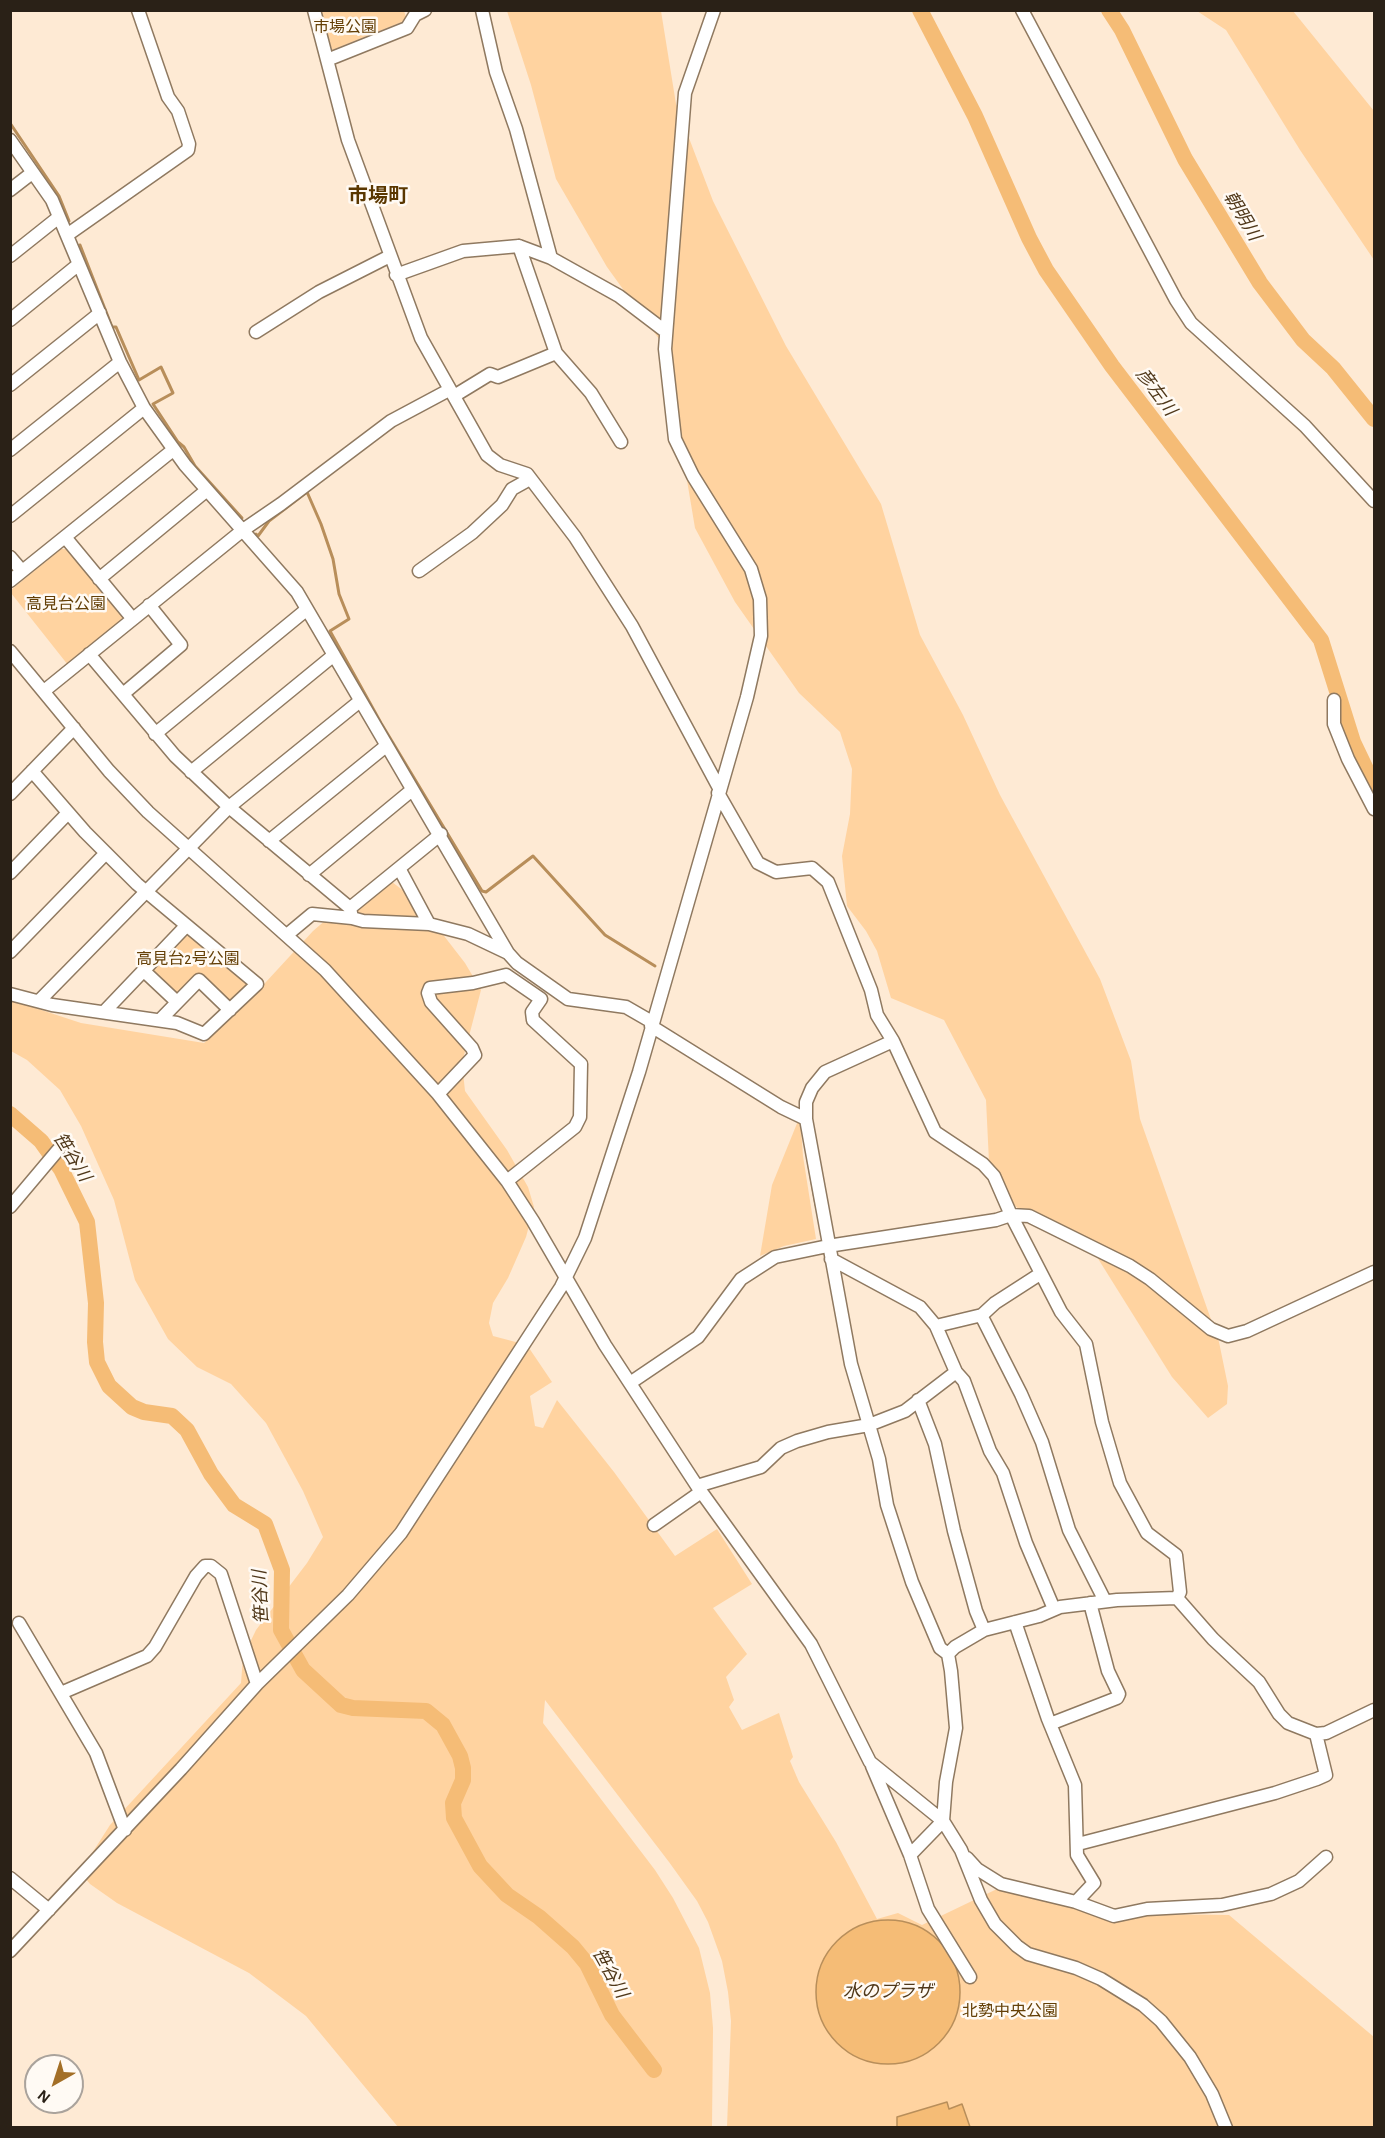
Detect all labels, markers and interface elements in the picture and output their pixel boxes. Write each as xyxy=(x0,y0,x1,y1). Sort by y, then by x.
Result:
park label: 市場公園 xyxy=(313,17,377,37)
district label: 市場町 xyxy=(348,184,408,208)
water label: 朝明川 xyxy=(1219,187,1265,245)
water label: 彦左川 xyxy=(1131,364,1181,420)
park label: 高見台公園 xyxy=(26,594,106,614)
park label: 高見台2号公園 xyxy=(136,949,240,969)
water label: 笹谷川 xyxy=(49,1128,95,1186)
water label: 笹谷川 xyxy=(249,1569,273,1625)
water label: 笹谷川 xyxy=(587,1944,633,2002)
water label: 水のプラザ xyxy=(843,1981,933,2003)
park label: 北勢中央公園 xyxy=(962,2001,1058,2021)
north arrow xyxy=(24,2054,84,2114)
text: N xyxy=(35,2087,53,2106)

